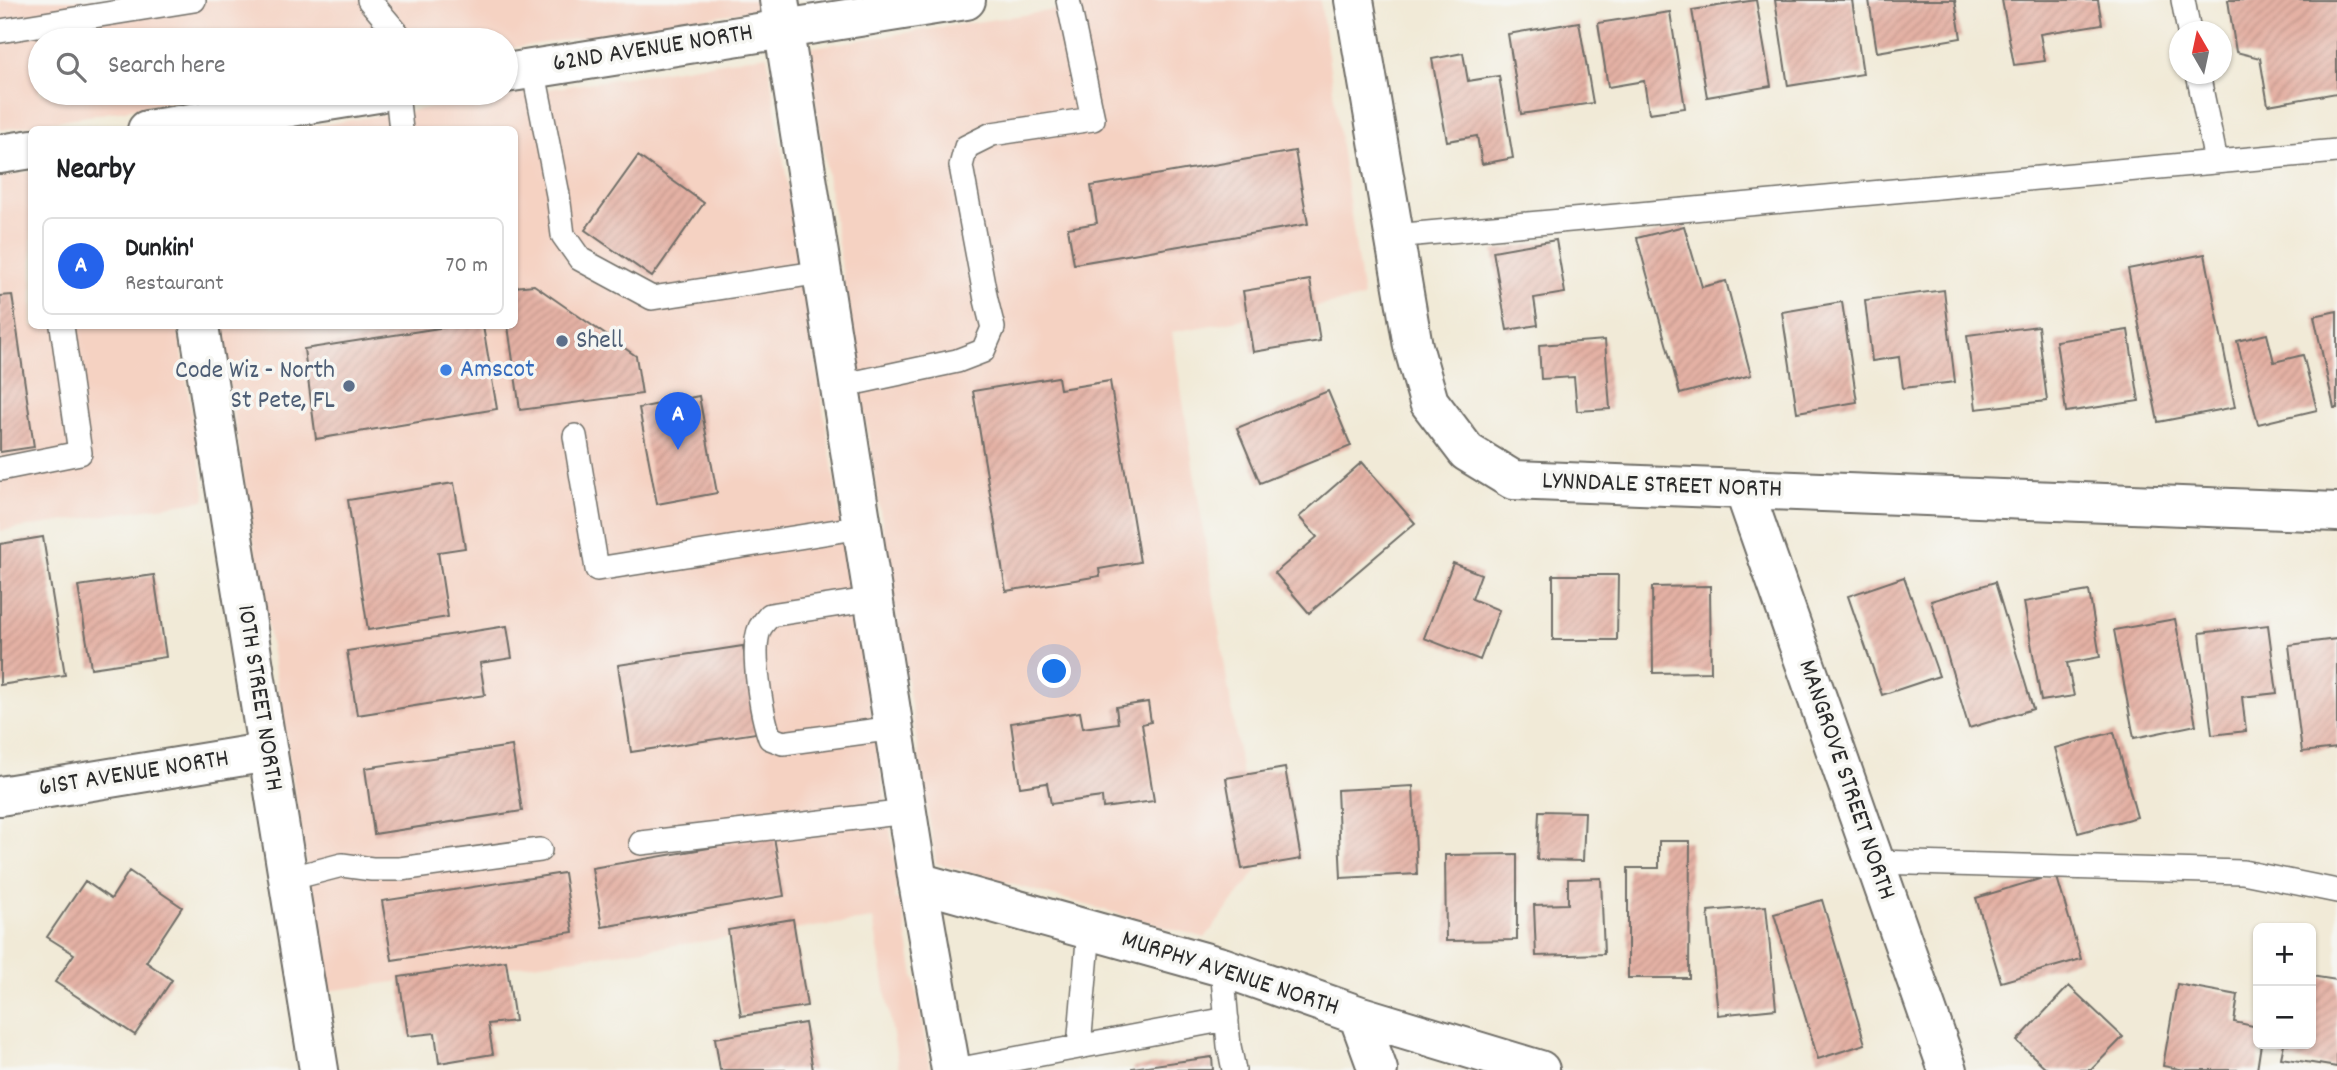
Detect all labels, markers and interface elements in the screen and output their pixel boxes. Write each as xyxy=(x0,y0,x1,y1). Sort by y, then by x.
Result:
street label: 62ND AVENUE NORTH xyxy=(550,15,756,83)
north arrow xyxy=(2169,21,2232,84)
search box xyxy=(28,28,518,105)
icon: search xyxy=(52,48,90,86)
text: Search here xyxy=(108,48,226,85)
text: Nearby xyxy=(56,150,134,193)
text: Dunkin' xyxy=(125,231,194,268)
text: A xyxy=(75,250,87,283)
text: 70 m xyxy=(446,250,488,283)
text: Restaurant xyxy=(125,268,224,301)
place label: Shell xyxy=(576,323,623,360)
marker: Shell xyxy=(554,333,570,349)
place label: Amscot xyxy=(460,352,535,389)
place label: Code Wiz - North St Pete, FL xyxy=(175,353,335,420)
marker: Amscot xyxy=(438,362,454,378)
marker: Code Wiz - North St Pete, FL xyxy=(341,378,357,394)
pin: A xyxy=(655,392,701,450)
street label: LYNNDALE STREET NORTH xyxy=(1541,463,1783,509)
street label: 10TH STREET NORTH xyxy=(226,602,292,794)
your location xyxy=(1037,654,1071,688)
street label: MANGROVE STREET NORTH xyxy=(1788,655,1904,905)
street label: 61ST AVENUE NORTH xyxy=(36,741,232,807)
street label: MURPHY AVENUE NORTH xyxy=(1116,921,1344,1027)
map controls xyxy=(2253,923,2316,1049)
button: + xyxy=(2253,923,2316,986)
button: − xyxy=(2253,986,2316,1049)

